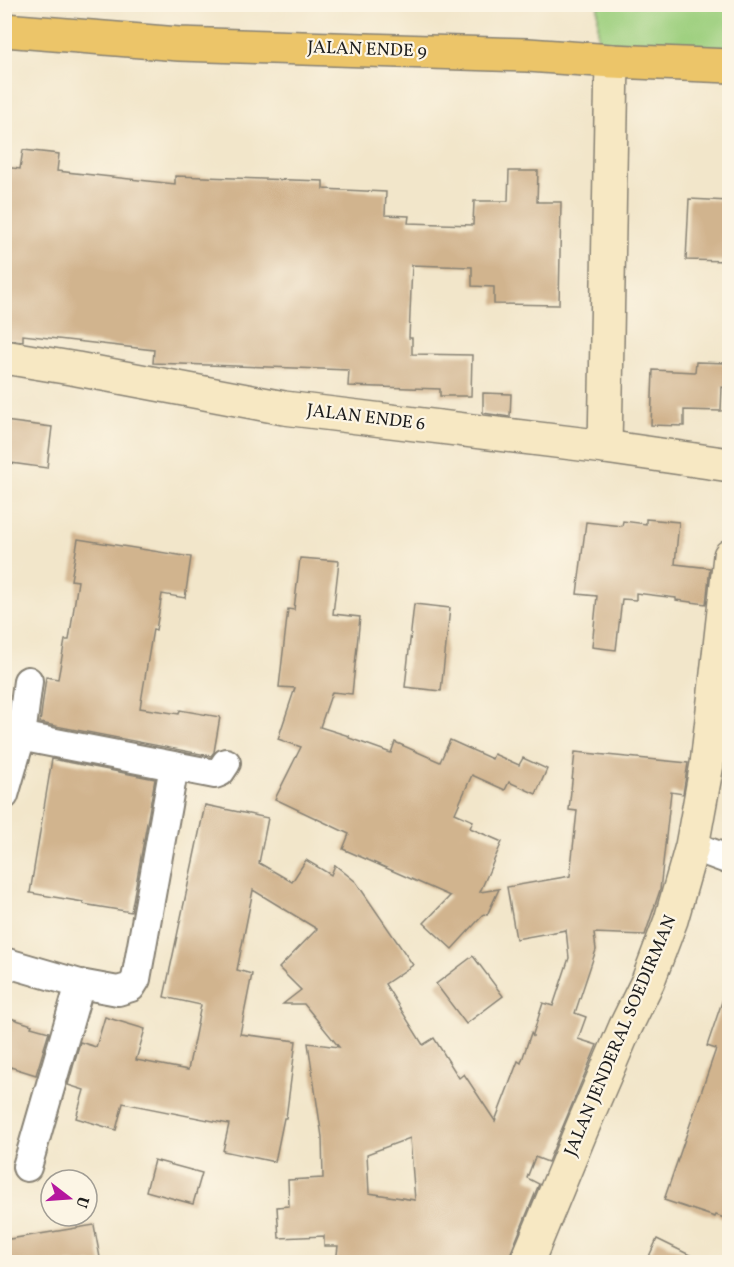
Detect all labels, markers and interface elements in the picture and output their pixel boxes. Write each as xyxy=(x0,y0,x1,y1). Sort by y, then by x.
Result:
street label: JALAN ENDE 9 xyxy=(307,35,427,65)
street label: JALAN ENDE 6 xyxy=(305,398,427,438)
street label: JALAN JENDERAL SOEDIRMAN xyxy=(559,912,683,1160)
north arrow xyxy=(39,1168,99,1228)
text: U xyxy=(69,1193,94,1210)

